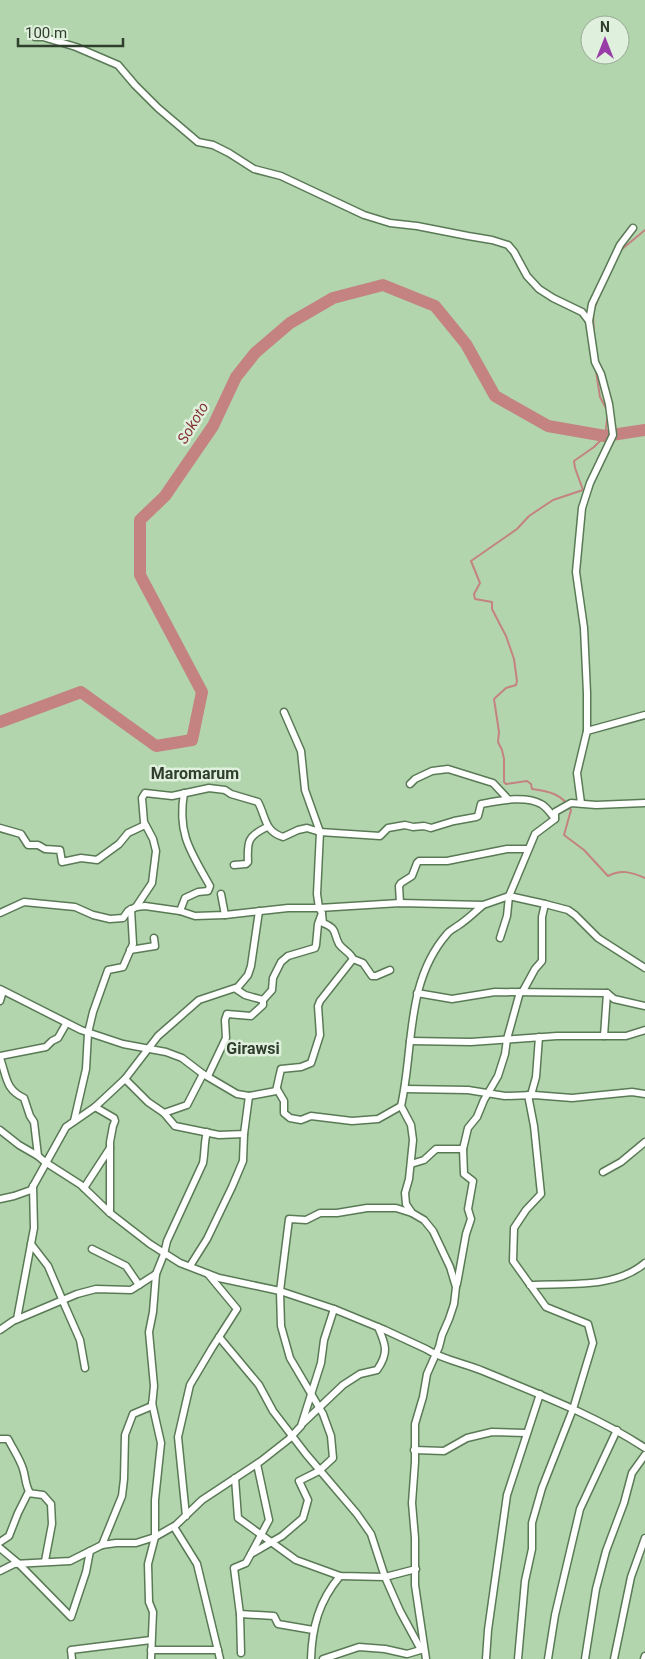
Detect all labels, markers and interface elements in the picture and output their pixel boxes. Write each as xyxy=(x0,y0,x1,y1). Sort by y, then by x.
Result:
scale bar xyxy=(18,15,122,47)
north arrow xyxy=(580,15,630,65)
text: N xyxy=(600,19,610,35)
text: 100 m xyxy=(25,24,67,42)
water label: Sokoto xyxy=(174,399,212,447)
district label: Maromarum xyxy=(151,764,239,783)
district label: Girawsi xyxy=(226,1039,280,1058)

